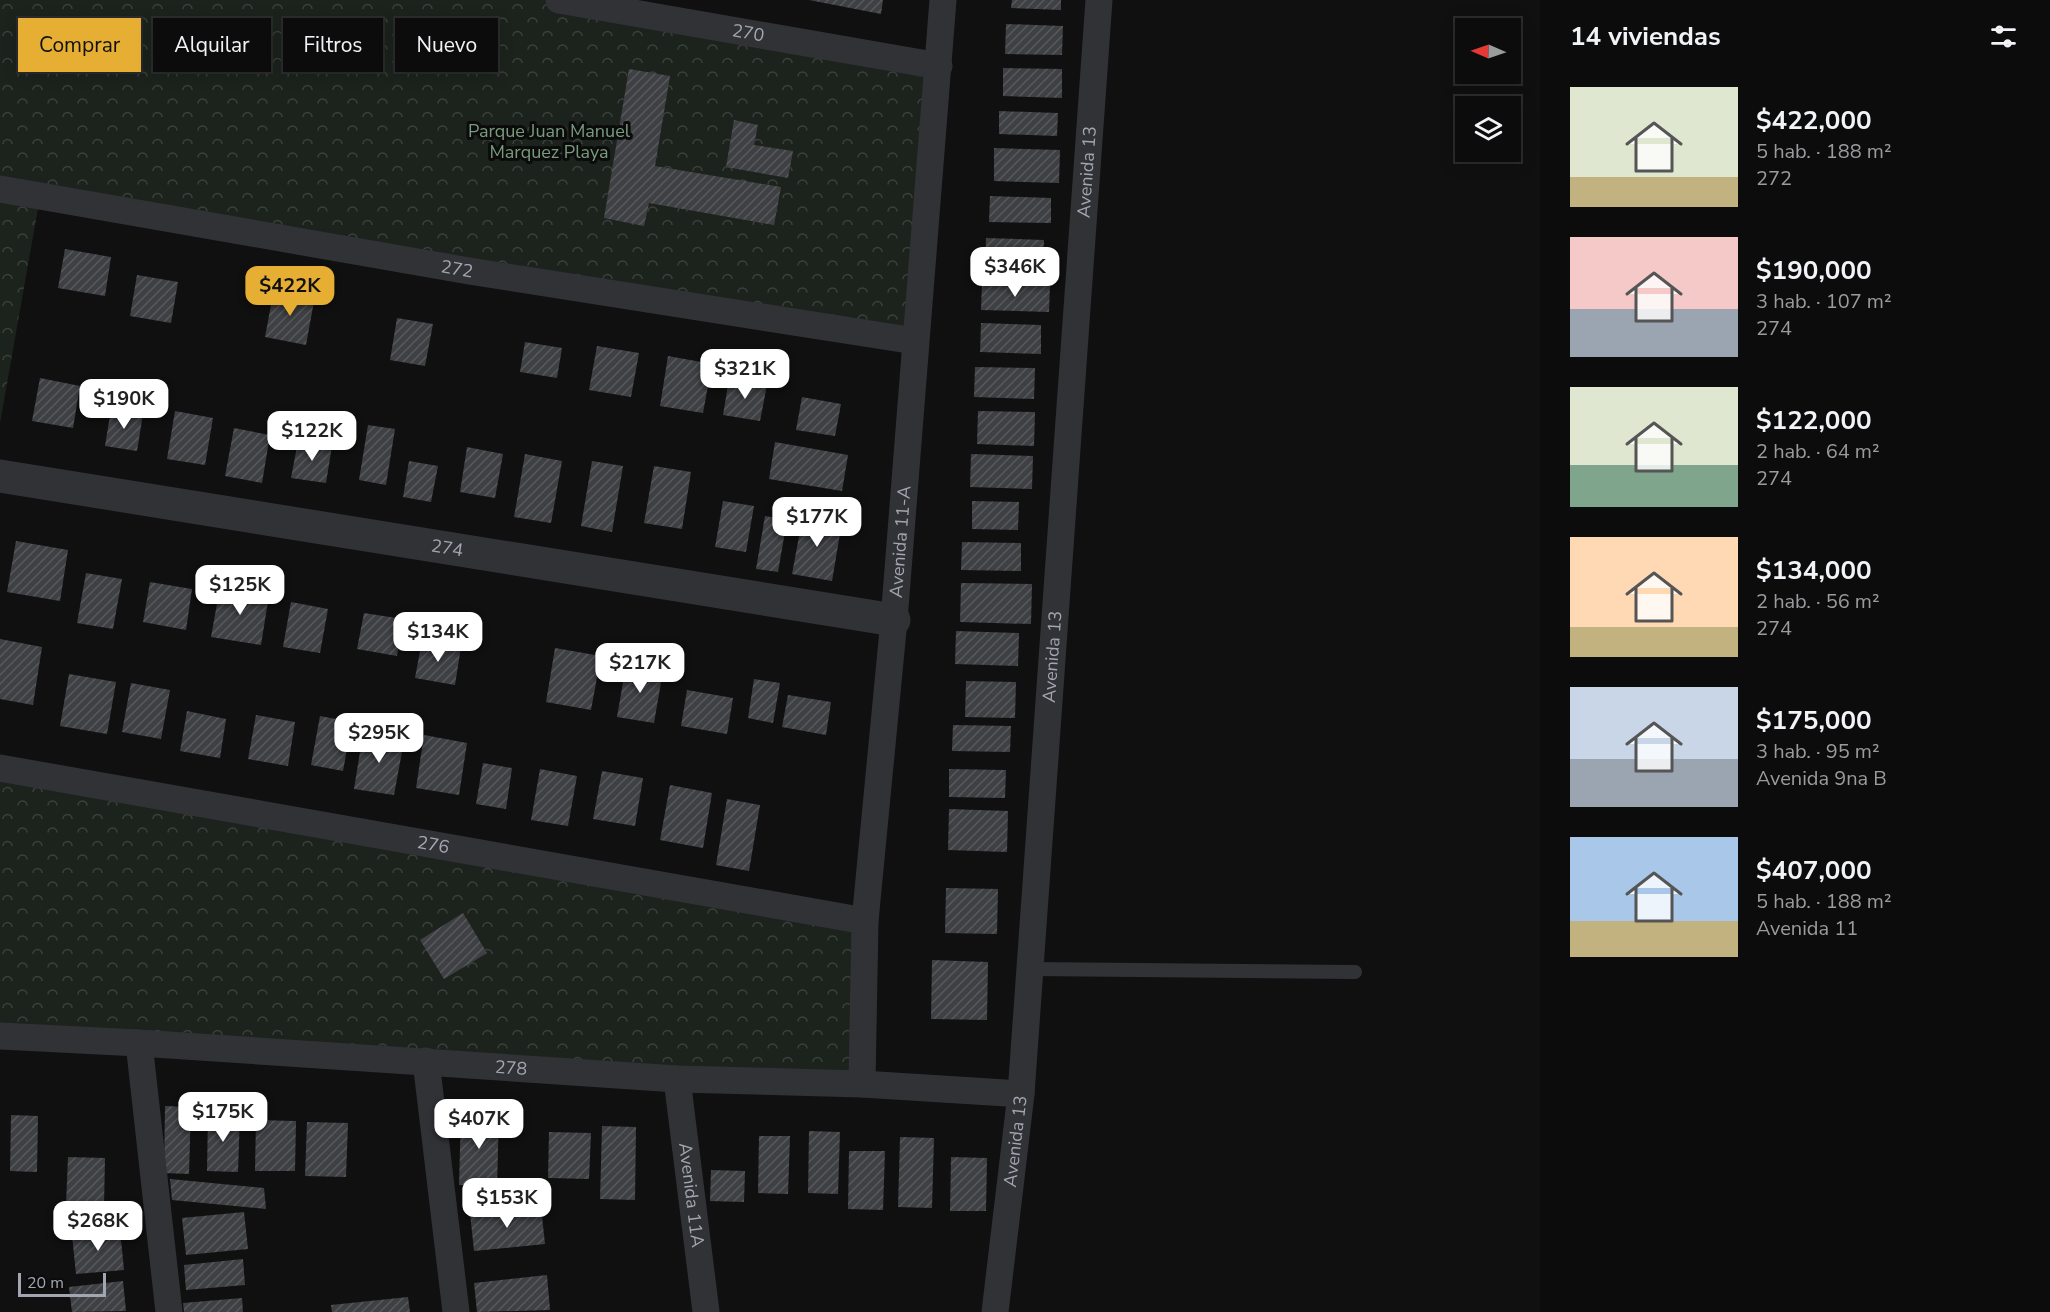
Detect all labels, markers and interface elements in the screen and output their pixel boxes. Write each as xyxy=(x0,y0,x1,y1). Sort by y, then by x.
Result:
chip: Comprar xyxy=(18,18,141,72)
chip: Alquilar xyxy=(153,18,271,72)
chip: Filtros xyxy=(283,18,383,72)
chip: Nuevo xyxy=(395,18,498,72)
street label: 270 xyxy=(730,18,766,47)
north arrow xyxy=(1455,18,1521,84)
map controls xyxy=(1455,18,1521,162)
text: 14 viviendas xyxy=(1570,19,1721,54)
icon: filters xyxy=(1987,20,2020,53)
button: layers xyxy=(1455,96,1521,162)
text: $422,000 xyxy=(1756,103,1872,138)
icon: home xyxy=(1618,111,1690,183)
park label: Parque Juan Manuel Marquez Playa xyxy=(468,119,631,164)
street label: Avenida 13 xyxy=(1072,125,1102,219)
text: 5 hab. · 188 m² xyxy=(1756,138,1892,165)
text: 272 xyxy=(1756,165,1792,192)
pin: $346K xyxy=(973,247,1057,298)
text: $346K xyxy=(984,253,1046,280)
text: $190,000 xyxy=(1756,253,1872,288)
street label: 272 xyxy=(439,254,475,284)
icon: home xyxy=(1618,261,1690,333)
pin: $422K xyxy=(248,266,332,317)
text: $422K xyxy=(259,272,321,299)
text: 3 hab. · 107 m² xyxy=(1756,288,1892,315)
text: 274 xyxy=(1756,315,1792,342)
pin: $321K xyxy=(703,349,787,400)
text: $321K xyxy=(714,355,776,382)
pin: $190K xyxy=(82,379,166,430)
text: $190K xyxy=(93,385,155,412)
text: $122,000 xyxy=(1756,403,1872,438)
pin: $122K xyxy=(270,411,354,462)
icon: home xyxy=(1618,411,1690,483)
text: $122K xyxy=(281,417,343,444)
text: 2 hab. · 64 m² xyxy=(1756,438,1880,465)
text: 274 xyxy=(1756,465,1792,492)
street label: Avenida 11-A xyxy=(884,485,917,599)
pin: $177K xyxy=(775,497,859,548)
text: $177K xyxy=(786,503,848,530)
street label: 274 xyxy=(429,534,465,562)
text: $134,000 xyxy=(1756,553,1872,588)
icon: home xyxy=(1618,561,1690,633)
pin: $125K xyxy=(198,565,282,616)
text: $125K xyxy=(209,571,271,598)
text: 2 hab. · 56 m² xyxy=(1756,588,1880,615)
street label: Avenida 13 xyxy=(1037,610,1067,703)
pin: $134K xyxy=(396,612,480,663)
text: 274 xyxy=(1756,615,1792,642)
text: $134K xyxy=(407,618,469,645)
pin: $217K xyxy=(598,643,682,694)
text: $217K xyxy=(609,649,671,676)
text: $175,000 xyxy=(1756,703,1872,738)
icon: home xyxy=(1618,711,1690,783)
pin: $295K xyxy=(337,713,421,764)
text: $295K xyxy=(348,719,410,746)
text: 3 hab. · 95 m² xyxy=(1756,738,1880,765)
text: Avenida 9na B xyxy=(1756,765,1887,792)
street label: 276 xyxy=(415,830,451,859)
text: $407,000 xyxy=(1756,853,1872,888)
icon: home xyxy=(1618,861,1690,933)
text: 5 hab. · 188 m² xyxy=(1756,888,1892,915)
text: Avenida 11 xyxy=(1756,915,1858,942)
street label: 278 xyxy=(494,1055,528,1081)
pin: $175K xyxy=(181,1092,265,1143)
street label: Avenida 13 xyxy=(998,1094,1033,1188)
text: $175K xyxy=(192,1098,254,1125)
pin: $407K xyxy=(437,1099,521,1150)
text: $407K xyxy=(448,1105,510,1132)
street label: Avenida 11A xyxy=(673,1141,710,1249)
pin: $153K xyxy=(465,1178,549,1229)
text: $153K xyxy=(476,1184,538,1211)
pin: $268K xyxy=(56,1201,140,1252)
text: $268K xyxy=(67,1207,129,1234)
scale bar xyxy=(18,1270,106,1298)
text: 20 m xyxy=(27,1272,64,1294)

